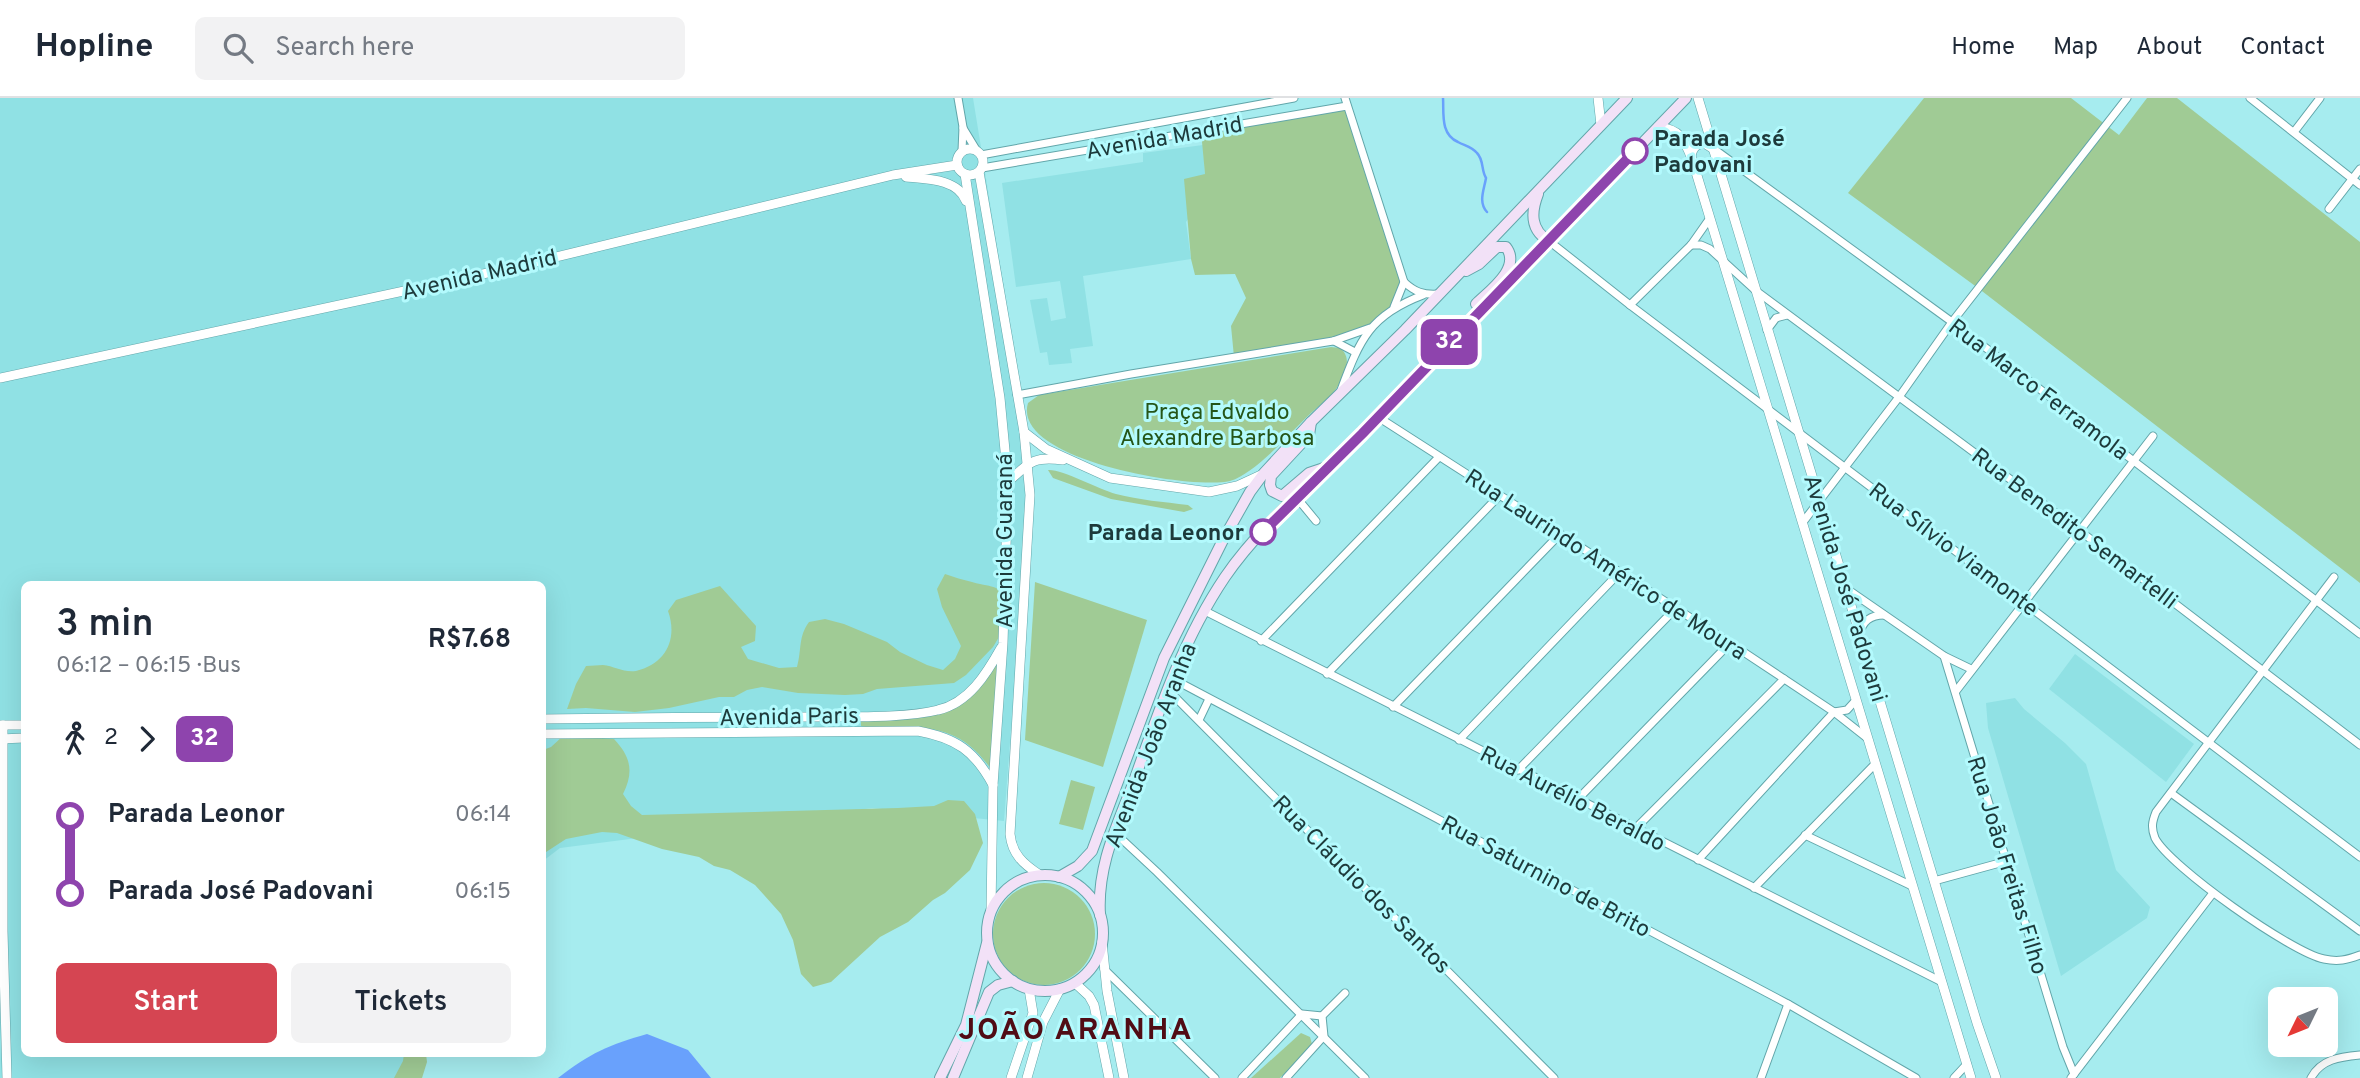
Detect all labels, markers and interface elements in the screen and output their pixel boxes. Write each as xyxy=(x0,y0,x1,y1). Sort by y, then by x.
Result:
search box xyxy=(195,17,685,80)
text: Hopline xyxy=(35,27,153,69)
icon: search xyxy=(219,29,257,67)
text: Search here xyxy=(275,32,414,65)
text: Home xyxy=(1951,33,2015,63)
text: Map xyxy=(2053,33,2098,63)
text: About xyxy=(2136,33,2202,63)
text: Contact xyxy=(2240,33,2325,63)
street label: Avenida Madrid xyxy=(1084,111,1245,168)
place label: Parada José Padovani xyxy=(1654,126,1785,181)
marker: Parada José Padovani xyxy=(1622,138,1648,164)
street label: Avenida Madrid xyxy=(399,244,560,308)
street label: Rua Marco Ferramola xyxy=(1942,314,2133,468)
line badge: 32 xyxy=(1418,319,1480,365)
text: 32 xyxy=(1435,327,1463,357)
park label: Praça Edvaldo Alexandre Barbosa xyxy=(1120,399,1314,454)
street label: Rua Benedito Semartelli xyxy=(1965,443,2182,617)
street label: Avenida Guaraná xyxy=(992,453,1021,629)
street label: Rua Laurindo Américo de Moura xyxy=(1458,464,1751,668)
street label: Avenida José Padovani xyxy=(1795,472,1892,706)
street label: Rua Sílvio Viamonte xyxy=(1862,478,2043,624)
marker: Parada Leonor xyxy=(1250,519,1276,545)
place label: Parada Leonor xyxy=(1088,520,1244,549)
text: 3 min xyxy=(56,601,154,650)
text: R$7.68 xyxy=(428,624,511,657)
street label: Avenida João Aranha xyxy=(1100,639,1205,853)
text: 06:12 – 06:15 · Bus xyxy=(56,652,241,681)
street label: Avenida Paris xyxy=(719,703,859,734)
icon: walk xyxy=(56,720,94,758)
icon: forward xyxy=(128,720,166,758)
text: 2 xyxy=(104,724,118,753)
text: 32 xyxy=(190,724,219,754)
street label: Rua Aurélio Beraldo xyxy=(1474,741,1670,860)
street label: Rua João Freitas Filho xyxy=(1959,753,2053,978)
street label: Rua Cláudio dos Santos xyxy=(1265,790,1456,981)
text: Parada Leonor xyxy=(108,799,285,832)
text: 06:14 xyxy=(455,801,511,830)
street label: Rua Saturnino de Brito xyxy=(1435,811,1655,946)
text: Parada José Padovani xyxy=(108,876,374,909)
text: 06:15 xyxy=(454,878,511,907)
button: Start xyxy=(56,963,277,1043)
button: Tickets xyxy=(291,963,511,1043)
north arrow xyxy=(2268,987,2338,1057)
map controls xyxy=(2268,987,2338,1057)
district label: JOÃO ARANHA xyxy=(958,1011,1194,1050)

